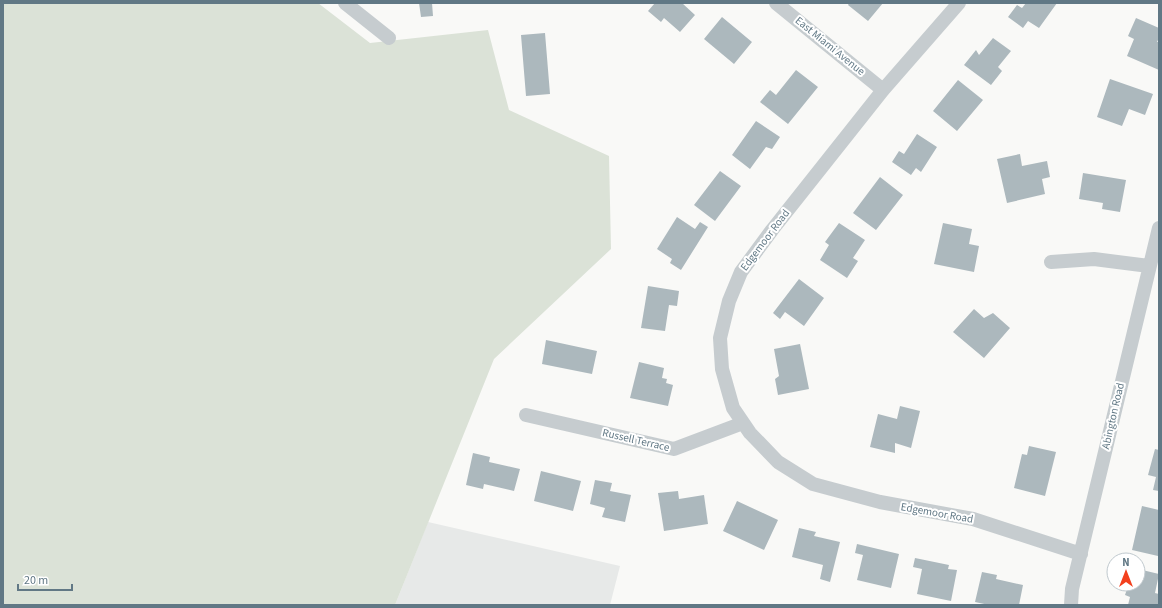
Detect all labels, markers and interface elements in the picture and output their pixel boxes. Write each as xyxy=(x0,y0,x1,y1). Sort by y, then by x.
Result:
street label: East Miami Avenue xyxy=(792,13,868,79)
street label: Edgemoor Road xyxy=(737,206,793,274)
street label: Abington Road xyxy=(1098,381,1128,451)
street label: Russell Terrace xyxy=(601,425,672,455)
street label: Edgemoor Road xyxy=(900,499,974,527)
north arrow xyxy=(1106,552,1146,592)
text: N xyxy=(1122,555,1130,570)
scale bar xyxy=(18,566,72,592)
text: 20 m xyxy=(24,572,48,589)

